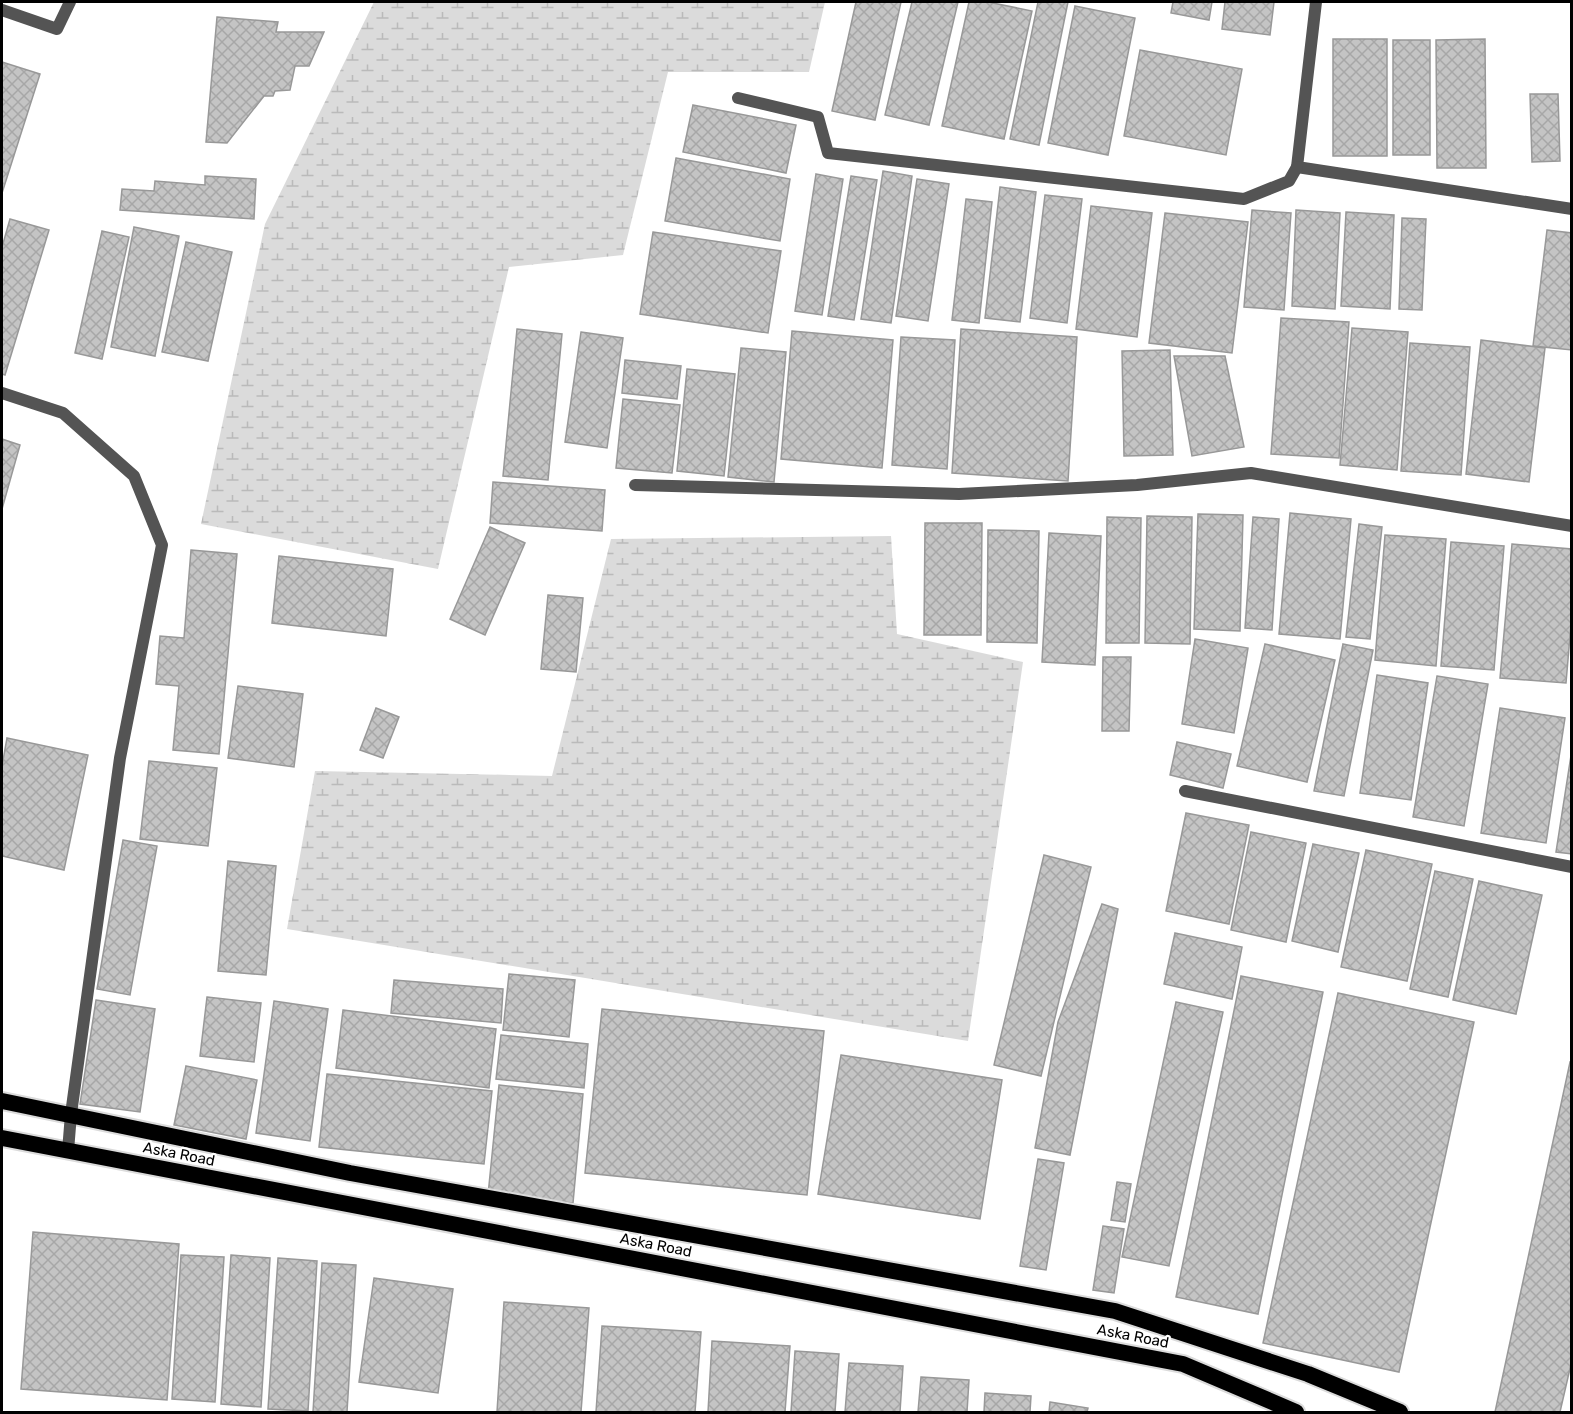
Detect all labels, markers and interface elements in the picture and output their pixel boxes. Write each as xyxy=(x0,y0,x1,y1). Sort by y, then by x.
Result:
street label: Aska Road xyxy=(142,1138,216,1170)
street label: Aska Road xyxy=(619,1229,693,1261)
street label: Aska Road xyxy=(1096,1320,1170,1352)

